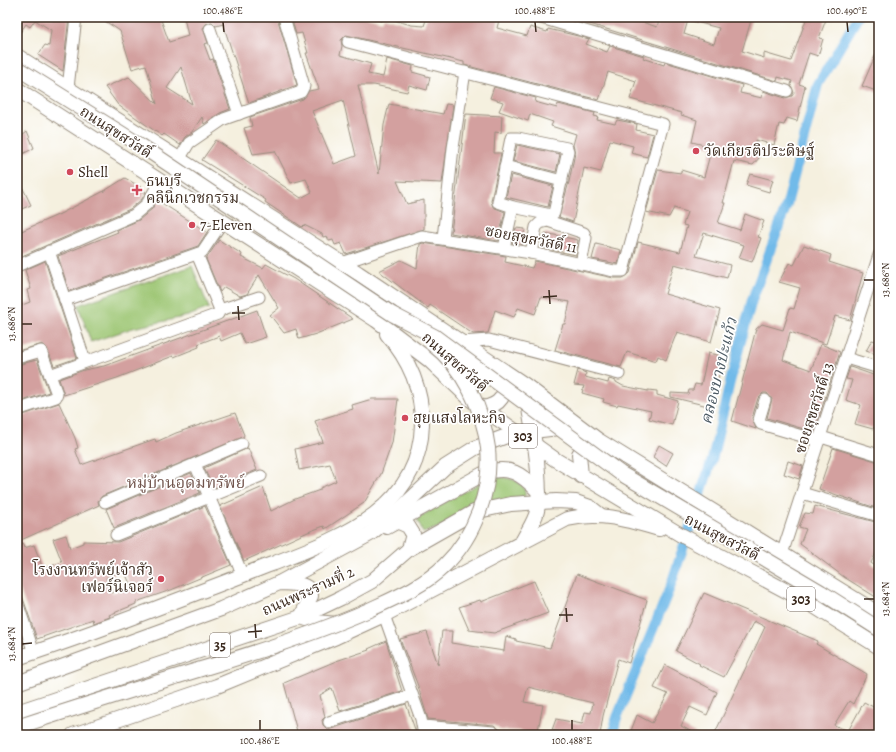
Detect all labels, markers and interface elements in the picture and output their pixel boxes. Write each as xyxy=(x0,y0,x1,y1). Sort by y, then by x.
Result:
text: 100.486°E xyxy=(203,4,243,17)
text: 100.488°E xyxy=(515,4,555,17)
text: 100.490°E xyxy=(827,4,867,17)
street label: ถนนสุขสวัสดิ์ xyxy=(75,101,157,164)
place label: วัดเกียรติประดิษฐ์ xyxy=(704,141,815,161)
marker: วัดเกียรติประดิษฐ์ xyxy=(691,146,701,156)
place label: Shell xyxy=(78,162,108,182)
marker: Shell xyxy=(65,167,75,177)
place label: ธนบุรี คลินิกเวชกรรม xyxy=(146,171,239,208)
marker: ธนบุรี คลินิกเวชกรรม xyxy=(131,184,143,196)
place label: 7-Eleven xyxy=(200,215,252,235)
marker: 7-Eleven xyxy=(187,220,197,230)
street label: ซอยสุขสวัสดิ์ 11 xyxy=(483,220,579,259)
text: 13.686°N xyxy=(879,263,892,297)
text: 13.686°N xyxy=(5,307,18,341)
water label: คลองบางปะแก้ว xyxy=(695,315,743,427)
street label: ถนนสุขสวัสดิ์ xyxy=(417,327,494,398)
street label: ซอยสุขสวัสดิ์ 13 xyxy=(789,360,839,456)
place label: ฮุยแสงโลหะกิจ xyxy=(413,407,506,429)
marker: ฮุยแสงโลหะกิจ xyxy=(400,413,410,423)
road number: 303 xyxy=(509,424,537,448)
district label: หมู่บ้านอุดมทรัพย์ xyxy=(127,472,245,494)
street label: ถนนสุขสวัสดิ์ xyxy=(680,508,764,567)
place label: โรงงานทรัพย์เจ้าสัว เฟอร์นิเจอร์ xyxy=(32,559,154,597)
street label: ถนนพระรามที่ 2 xyxy=(258,561,357,620)
marker: โรงงานทรัพย์เจ้าสัว เฟอร์นิเจอร์ xyxy=(156,574,166,584)
text: 13.684°N xyxy=(879,582,892,616)
road number: 303 xyxy=(787,587,815,611)
text: 13.684°N xyxy=(5,627,18,661)
road number: 35 xyxy=(210,633,230,657)
text: 100.486°E xyxy=(240,734,280,747)
text: 100.488°E xyxy=(552,734,592,747)

